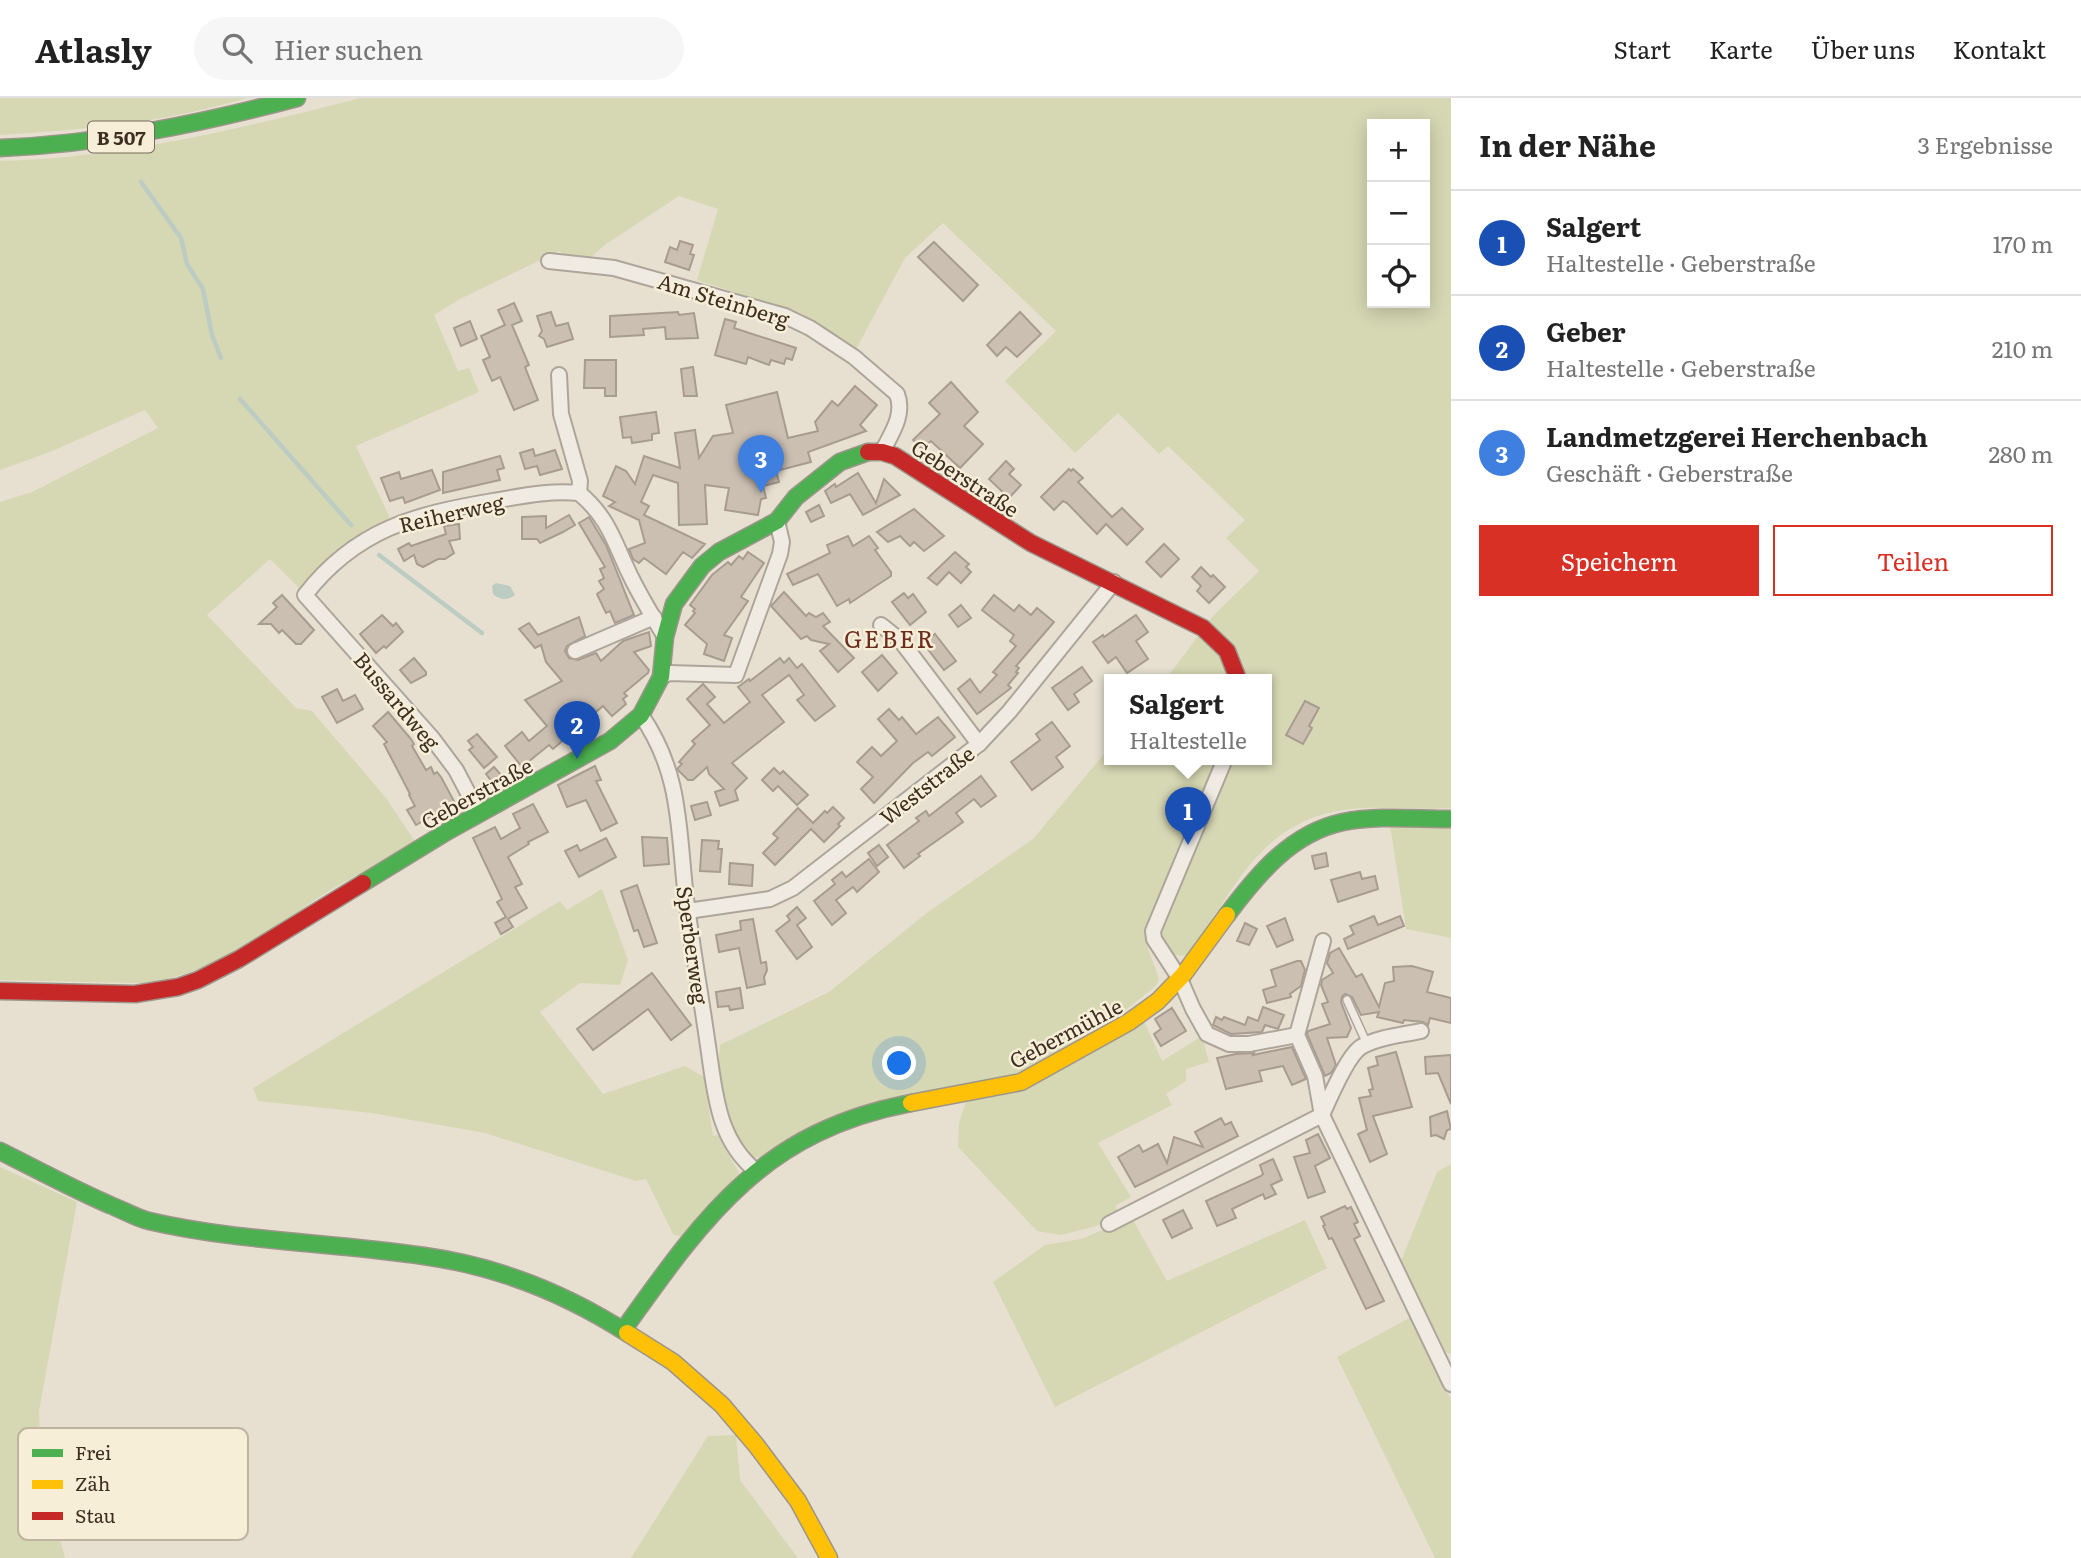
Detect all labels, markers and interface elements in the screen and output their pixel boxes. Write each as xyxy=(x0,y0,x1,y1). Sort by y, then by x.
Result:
search box xyxy=(194,17,684,80)
text: Atlasly xyxy=(35,24,152,73)
icon: search xyxy=(218,29,256,67)
text: Hier suchen xyxy=(274,29,423,68)
text: Start xyxy=(1614,31,1671,66)
text: Karte xyxy=(1709,31,1773,66)
text: Über uns xyxy=(1811,31,1915,66)
text: Kontakt xyxy=(1953,31,2046,66)
map controls xyxy=(1367,119,1430,308)
button: + xyxy=(1367,119,1430,182)
road number: B 507 xyxy=(88,121,154,152)
text: In der Nähe xyxy=(1479,122,1656,166)
text: 3 Ergebnisse xyxy=(1917,127,2053,161)
button: − xyxy=(1367,182,1430,245)
text: Salgert xyxy=(1546,206,1641,245)
text: 1 xyxy=(1497,226,1507,260)
text: 170 m xyxy=(1992,226,2053,260)
button: locate xyxy=(1367,245,1430,308)
text: Haltestelle · Geberstraße xyxy=(1546,245,1816,279)
street label: Am Steinberg xyxy=(654,264,794,334)
text: Geber xyxy=(1546,311,1626,350)
text: 2 xyxy=(1496,331,1508,365)
text: 210 m xyxy=(1992,331,2053,365)
text: Haltestelle · Geberstraße xyxy=(1546,350,1816,384)
text: Landmetzgerei Herchenbach xyxy=(1546,416,1928,455)
street label: Geberstraße xyxy=(906,430,1026,524)
pin: 3 xyxy=(738,435,784,493)
text: 3 xyxy=(1496,436,1508,470)
text: 280 m xyxy=(1988,436,2053,470)
text: Geschäft · Geberstraße xyxy=(1546,455,1793,489)
street label: Reiherweg xyxy=(395,485,507,539)
button: Speichern xyxy=(1479,525,1759,596)
button: Teilen xyxy=(1773,525,2053,596)
district label: GEBER xyxy=(844,620,936,655)
street label: Bussardweg xyxy=(348,644,449,756)
popup xyxy=(1104,674,1272,765)
text: Salgert xyxy=(1129,683,1224,722)
pin: 2 xyxy=(554,701,600,759)
text: Haltestelle xyxy=(1129,722,1247,756)
street label: Weststraße xyxy=(872,737,980,831)
street label: Geberstraße xyxy=(415,749,537,835)
pin: 1 xyxy=(1165,787,1211,845)
street label: Sperberweg xyxy=(670,884,718,1007)
street label: Gebermühle xyxy=(1003,989,1127,1075)
your location xyxy=(882,1046,916,1080)
legend xyxy=(18,1428,248,1540)
text: Frei xyxy=(75,1438,111,1466)
text: Zäh xyxy=(75,1469,110,1497)
text: Stau xyxy=(75,1501,115,1529)

